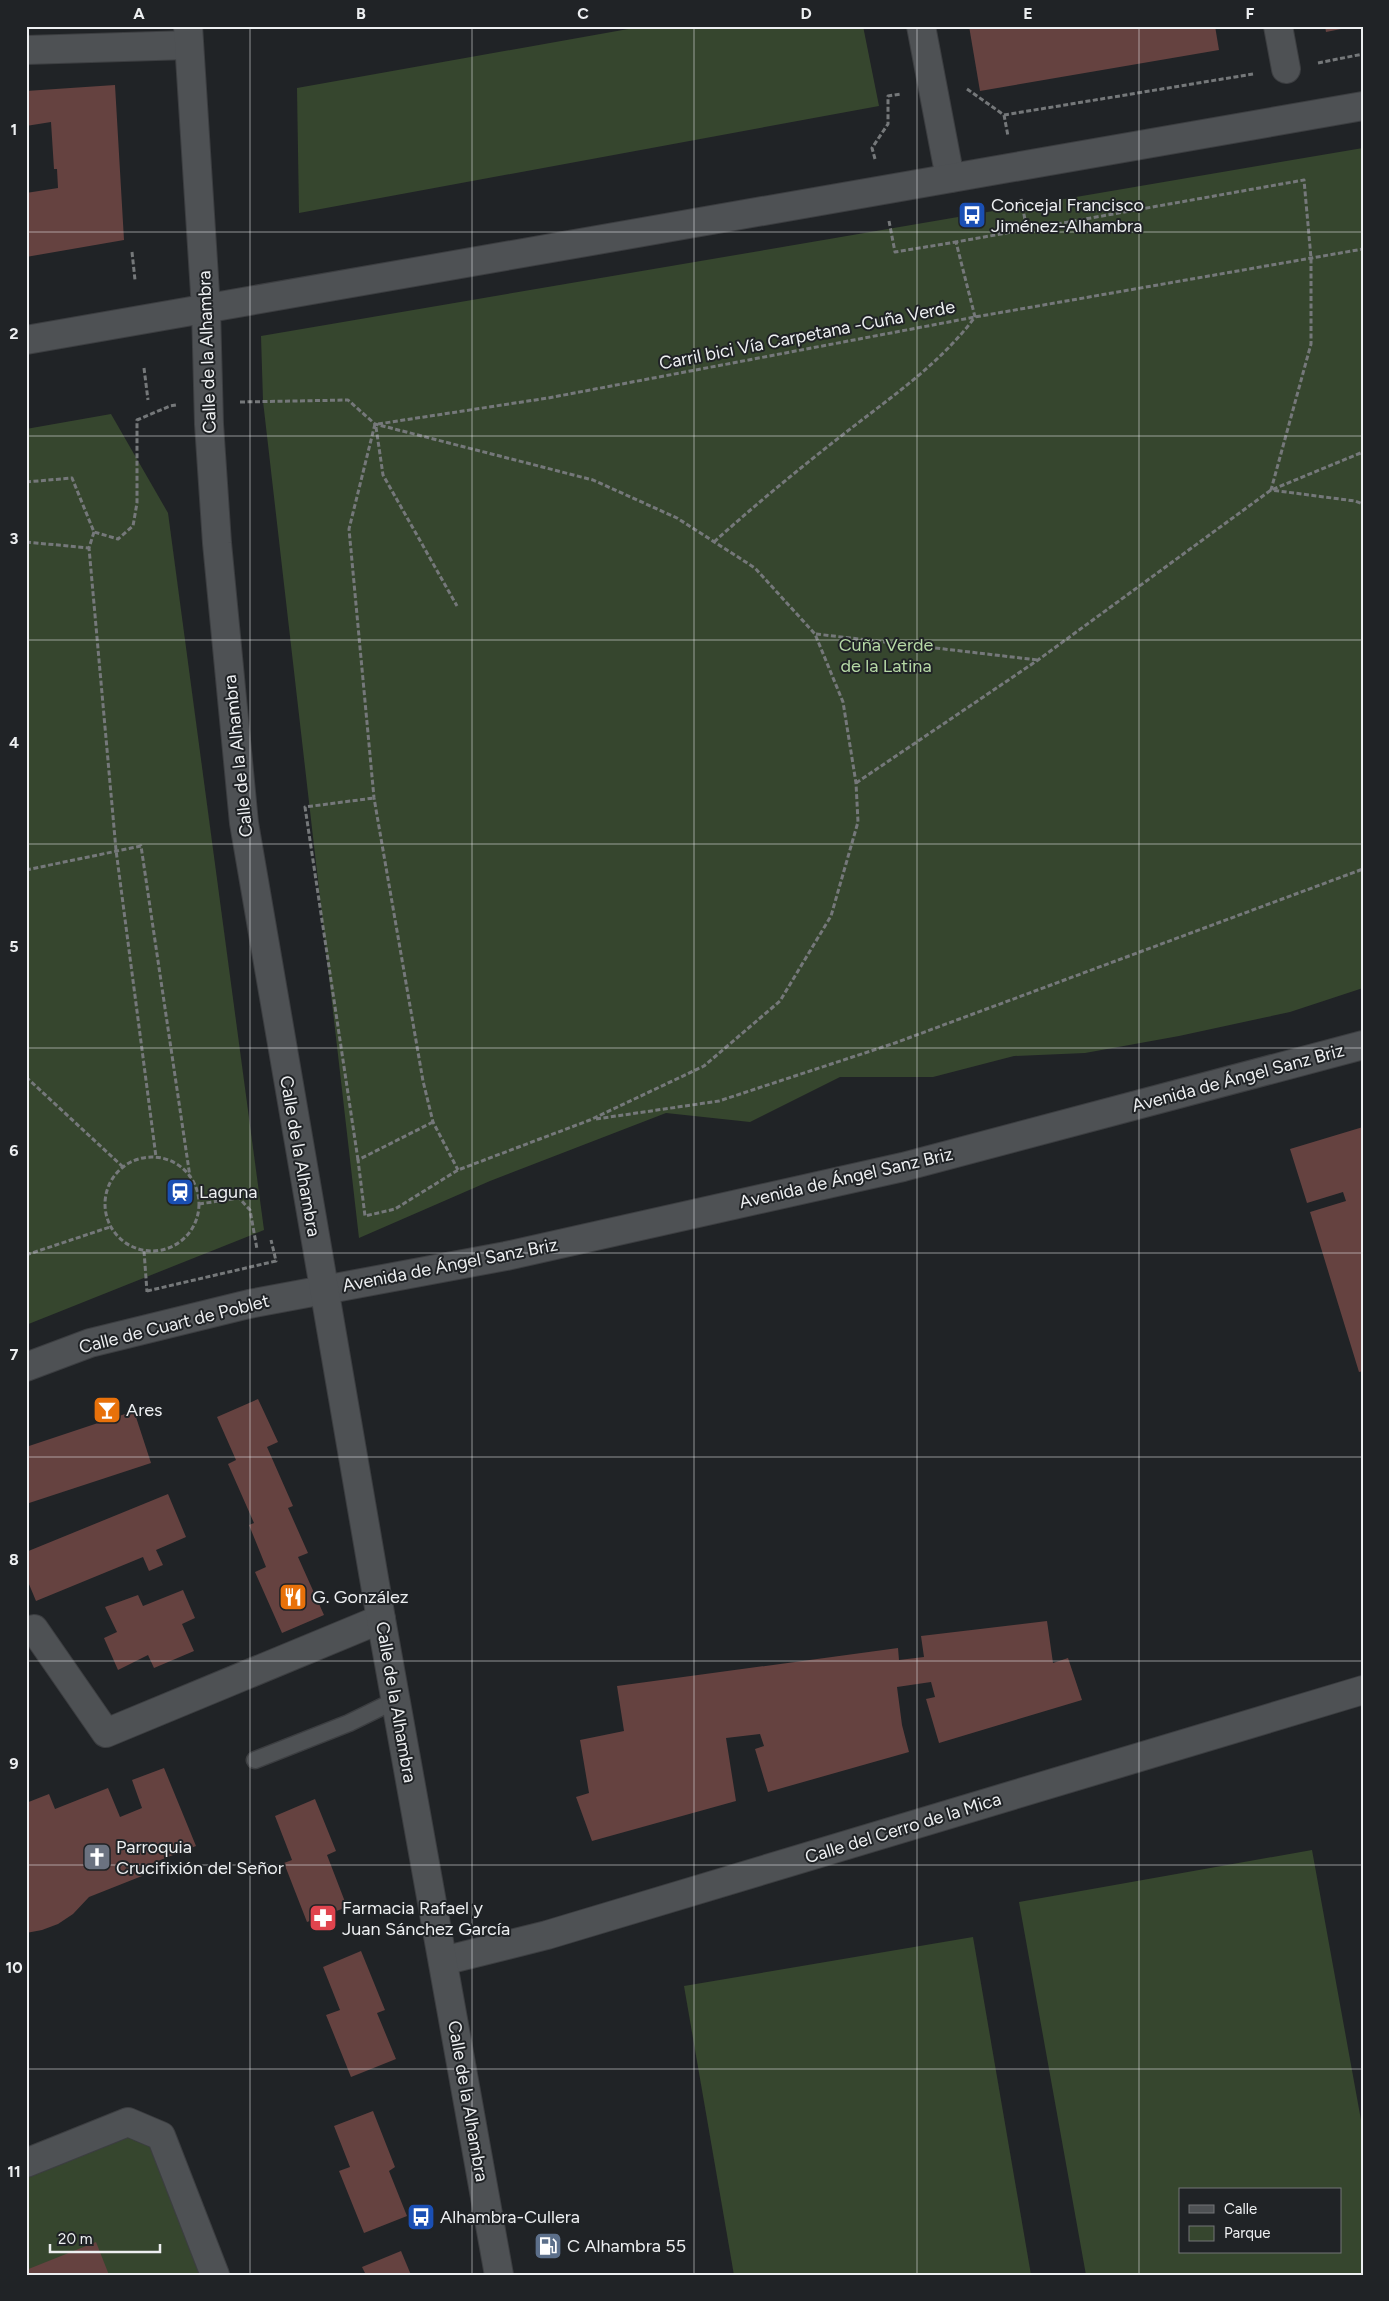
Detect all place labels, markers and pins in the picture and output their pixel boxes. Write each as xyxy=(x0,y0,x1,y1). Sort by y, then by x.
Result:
place label: Concejal Francisco Jiménez-Alhambra xyxy=(991,194,1144,237)
bus stop icon: Concejal Francisco Jiménez-Alhambra xyxy=(957,200,987,230)
station icon: Laguna xyxy=(165,1177,195,1207)
place label: Laguna xyxy=(199,1181,257,1203)
bar icon: Ares xyxy=(92,1395,122,1425)
place label: Ares xyxy=(126,1399,163,1421)
restaurant icon: G. González xyxy=(278,1582,308,1612)
place label: G. González xyxy=(312,1586,409,1608)
place label: Parroquia Crucifixión del Señor xyxy=(116,1836,284,1879)
church icon: Parroquia Crucifixión del Señor xyxy=(82,1842,112,1872)
place label: Farmacia Rafael y Juan Sánchez García xyxy=(342,1897,510,1940)
pharmacy icon: Farmacia Rafael y Juan Sánchez García xyxy=(308,1903,338,1933)
bus stop icon: Alhambra-Cullera xyxy=(406,2202,436,2232)
place label: Alhambra-Cullera xyxy=(440,2206,580,2228)
fuel station icon: C Alhambra 55 xyxy=(533,2231,563,2261)
place label: C Alhambra 55 xyxy=(567,2235,686,2257)

